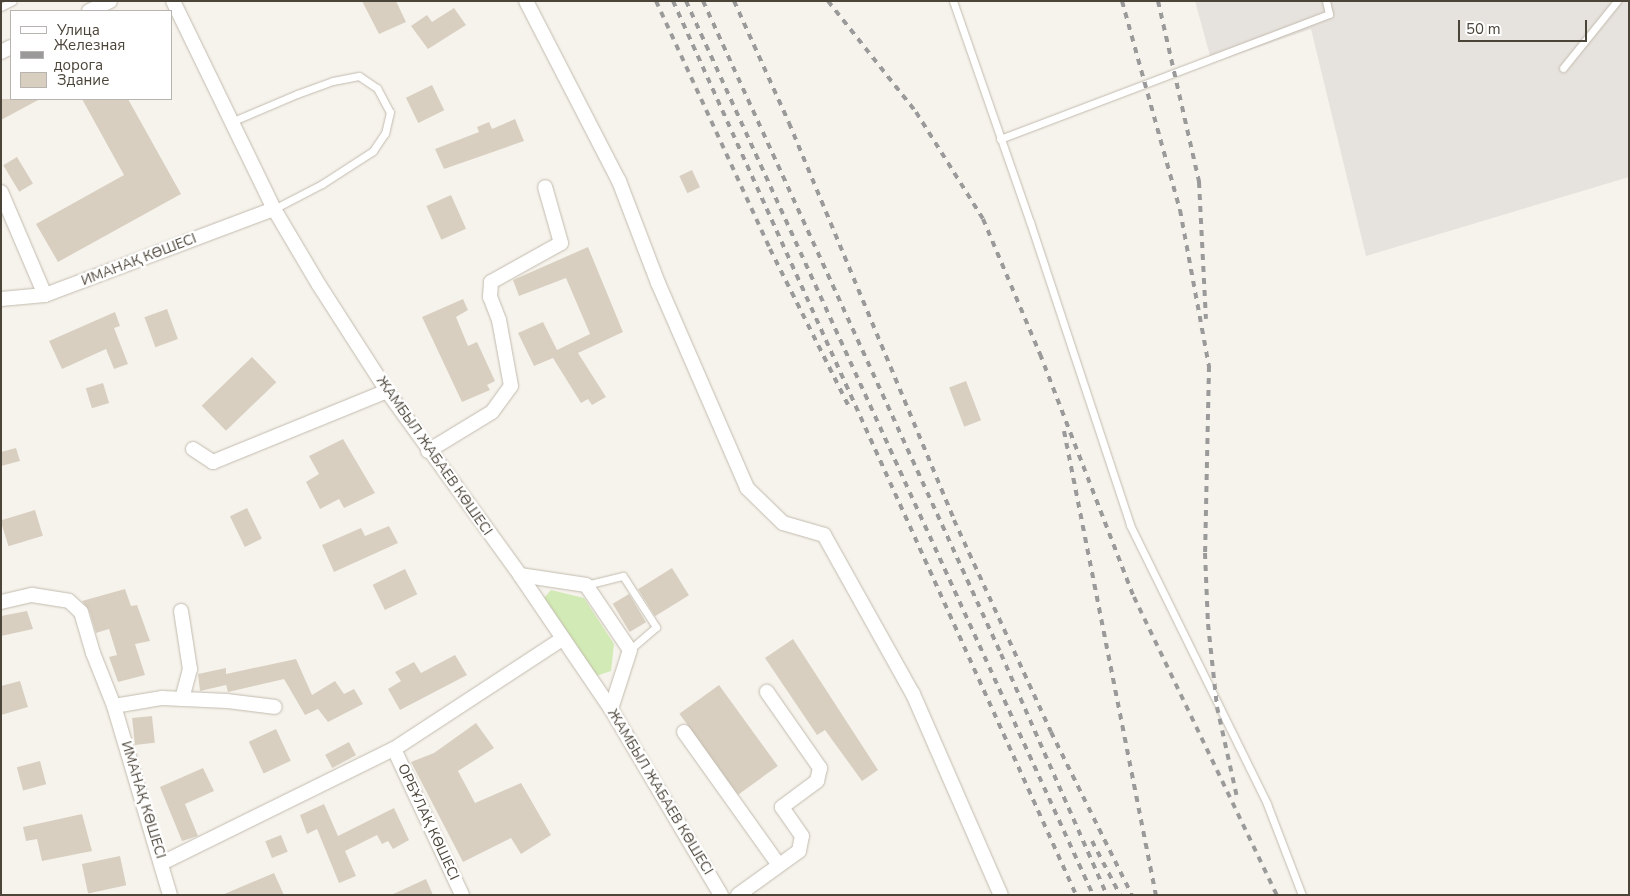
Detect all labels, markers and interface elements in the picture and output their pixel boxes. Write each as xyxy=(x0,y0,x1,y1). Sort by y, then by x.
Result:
legend xyxy=(10,10,172,100)
scale bar xyxy=(1460,10,1589,42)
text: 50 m xyxy=(1466,19,1501,39)
text: Улица xyxy=(57,20,100,40)
text: Железная дорога xyxy=(54,35,125,75)
text: Здание xyxy=(57,70,109,90)
street label: ИМАНАҚ КӨШЕСІ xyxy=(79,230,199,290)
street label: ЖАМБЫЛ ЖАБАЕВ КӨШЕСІ xyxy=(373,373,495,539)
street label: ЖАМБЫЛ ЖАБАЕВ КӨШЕСІ xyxy=(604,706,716,878)
street label: ИМАНАҚ КӨШЕСІ xyxy=(117,739,169,861)
street label: ОРБҰЛАҚ КӨШЕСІ xyxy=(394,761,462,883)

